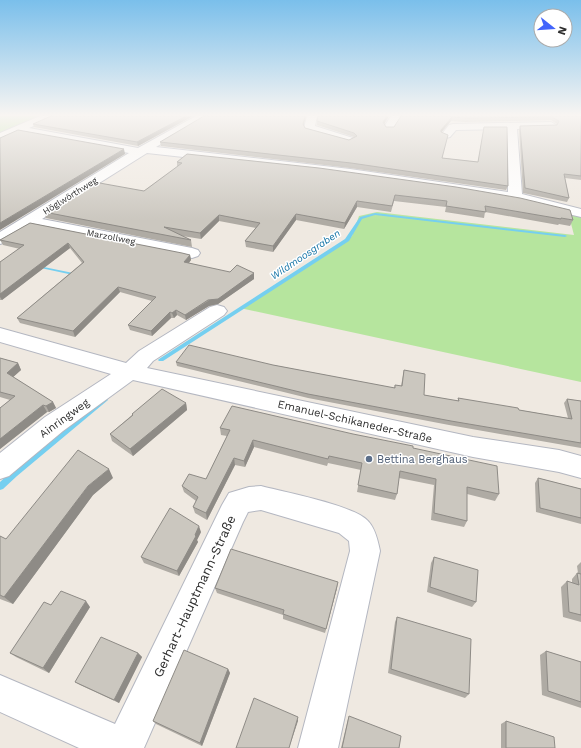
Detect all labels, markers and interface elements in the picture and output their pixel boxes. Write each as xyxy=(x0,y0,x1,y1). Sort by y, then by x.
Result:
north arrow xyxy=(533,8,573,48)
text: N xyxy=(555,25,569,37)
street label: Höglwörthweg xyxy=(41,175,99,217)
street label: Marzollweg xyxy=(86,227,136,247)
water label: Wildmoosgraben xyxy=(269,227,342,282)
street label: Ainringweg xyxy=(37,396,92,441)
street label: Emanuel-Schikaneder-Straße xyxy=(276,397,433,446)
place label: Bettina Berghaus xyxy=(377,453,468,466)
marker: Bettina Berghaus xyxy=(364,454,374,464)
street label: Gerhart-Hauptmann-Straße xyxy=(150,513,239,679)

